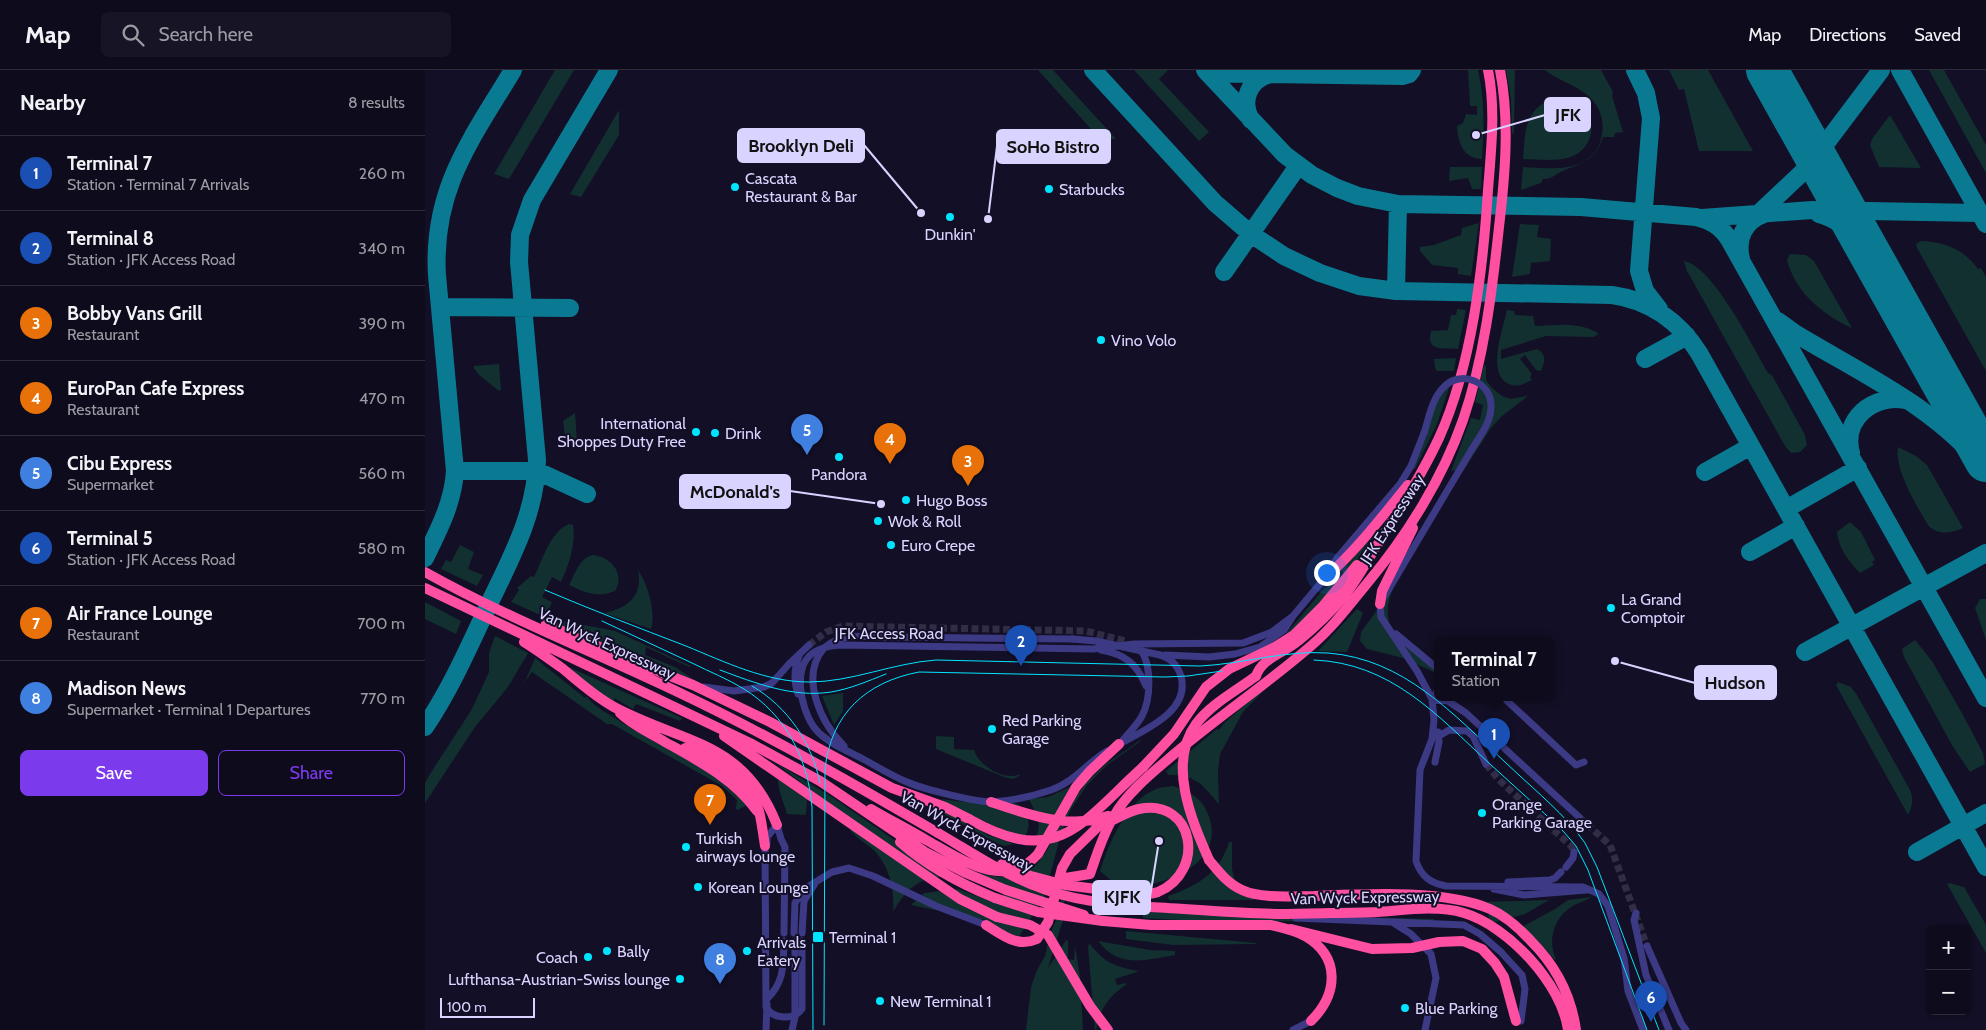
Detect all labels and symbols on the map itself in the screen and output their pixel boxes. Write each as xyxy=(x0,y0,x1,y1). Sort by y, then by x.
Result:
callout: JFK xyxy=(1545,98,1590,131)
text: JFK xyxy=(1554,104,1582,126)
callout: Brooklyn Deli xyxy=(738,129,864,162)
callout: SoHo Bistro xyxy=(997,130,1110,163)
text: Brooklyn Deli xyxy=(748,135,854,157)
text: SoHo Bistro xyxy=(1007,136,1099,158)
place label: Cascata Restaurant & Bar xyxy=(745,169,858,206)
place label: Starbucks xyxy=(1059,180,1125,199)
marker: Cascata Restaurant & Bar xyxy=(729,181,741,193)
marker: Starbucks xyxy=(1043,183,1055,195)
marker: Dunkin' xyxy=(944,211,956,223)
place label: Dunkin' xyxy=(925,225,976,244)
place label: Vino Volo xyxy=(1111,331,1176,350)
marker: Vino Volo xyxy=(1095,334,1107,346)
place label: International Shoppes Duty Free xyxy=(557,414,686,451)
pin: 5 xyxy=(791,414,823,455)
pin: 4 xyxy=(874,423,906,464)
place label: Drink xyxy=(725,424,762,443)
marker: International Shoppes Duty Free xyxy=(690,426,702,438)
marker: Drink xyxy=(709,427,721,439)
pin: 3 xyxy=(952,445,984,486)
marker: Pandora xyxy=(833,451,845,463)
place label: Pandora xyxy=(811,465,867,484)
street label: JFK Expressway xyxy=(1356,471,1429,569)
callout: McDonald's xyxy=(680,475,790,508)
text: McDonald's xyxy=(690,481,781,503)
place label: Hugo Boss xyxy=(916,491,988,510)
marker: Hugo Boss xyxy=(900,494,912,506)
place label: Wok & Roll xyxy=(888,512,961,531)
marker: Wok & Roll xyxy=(872,515,884,527)
place label: Euro Crepe xyxy=(901,536,975,555)
marker: Euro Crepe xyxy=(885,539,897,551)
your location xyxy=(1314,560,1340,586)
place label: La Grand Comptoir xyxy=(1621,590,1686,627)
marker: La Grand Comptoir xyxy=(1605,602,1617,614)
street label: Van Wyck Expressway xyxy=(535,603,678,684)
street label: JFK Access Road xyxy=(834,624,943,643)
pin: 2 xyxy=(1005,625,1037,666)
callout: Hudson xyxy=(1695,666,1776,699)
text: Hudson xyxy=(1705,672,1765,694)
place label: Red Parking Garage xyxy=(1002,711,1082,748)
pin: 1 xyxy=(1478,718,1510,759)
marker: Red Parking Garage xyxy=(986,723,998,735)
pin: 7 xyxy=(694,784,726,825)
street label: Van Wyck Expressway xyxy=(897,787,1036,876)
place label: Orange Parking Garage xyxy=(1492,795,1592,832)
marker: Orange Parking Garage xyxy=(1476,807,1488,819)
place label: Turkish airways lounge xyxy=(696,829,795,866)
marker: Turkish airways lounge xyxy=(680,841,692,853)
place label: Korean Lounge xyxy=(708,878,809,897)
marker: Korean Lounge xyxy=(692,881,704,893)
callout: KJFK xyxy=(1093,881,1150,914)
text: KJFK xyxy=(1103,886,1141,908)
street label: Van Wyck Expressway xyxy=(1290,887,1440,908)
place label: Terminal 1 xyxy=(829,928,896,947)
marker: Terminal 1 xyxy=(811,930,825,944)
place label: Arrivals Eatery xyxy=(757,933,807,970)
place label: Bally xyxy=(617,942,650,961)
pin: 8 xyxy=(704,943,736,984)
marker: Bally xyxy=(601,945,613,957)
marker: Arrivals Eatery xyxy=(741,945,753,957)
place label: Coach xyxy=(536,948,578,967)
marker: Coach xyxy=(582,951,594,963)
place label: Lufthansa-Austrian-Swiss lounge xyxy=(448,970,670,989)
marker: Lufthansa-Austrian-Swiss lounge xyxy=(674,973,686,985)
pin: 6 xyxy=(1635,981,1667,1022)
place label: New Terminal 1 xyxy=(890,992,992,1011)
scale bar xyxy=(440,995,535,1018)
marker: New Terminal 1 xyxy=(874,995,886,1007)
place label: Blue Parking xyxy=(1415,999,1499,1018)
marker: Blue Parking xyxy=(1399,1002,1411,1014)

